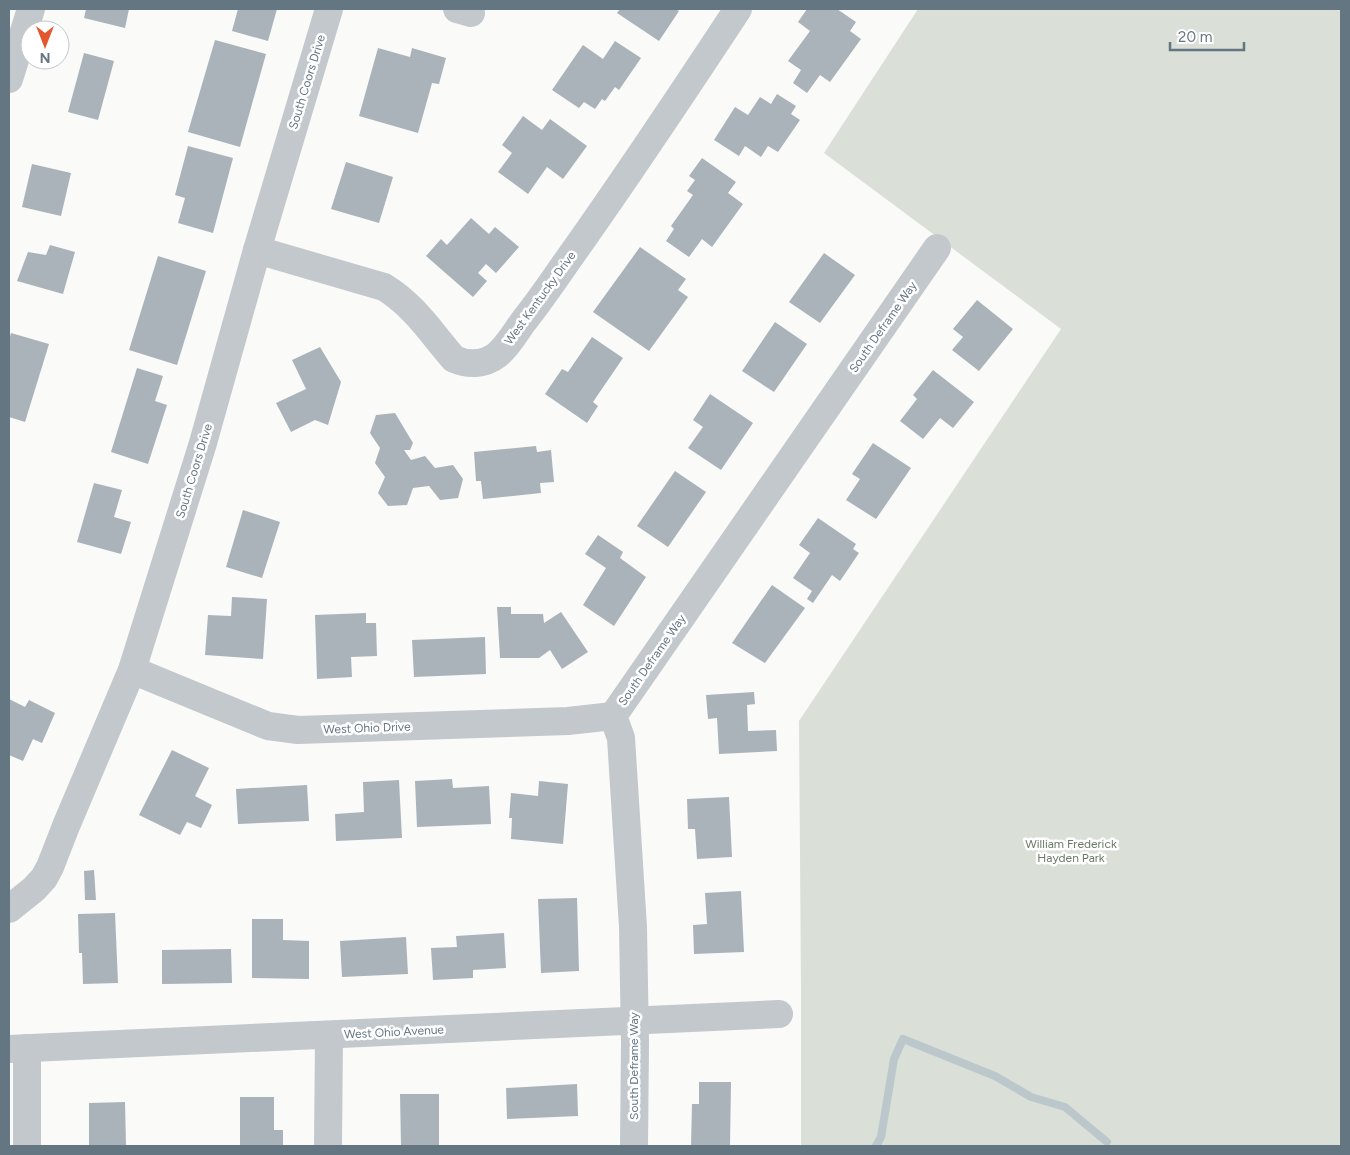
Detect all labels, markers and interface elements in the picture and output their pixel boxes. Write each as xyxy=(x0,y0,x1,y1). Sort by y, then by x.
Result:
north arrow xyxy=(20,20,70,70)
scale bar xyxy=(1170,20,1244,52)
text: 20 m xyxy=(1178,28,1212,46)
street label: South Coors Drive xyxy=(286,33,328,131)
text: N xyxy=(40,49,50,66)
street label: West Kentucky Drive xyxy=(502,248,579,347)
street label: South Deframe Way xyxy=(846,278,920,375)
street label: South Coors Drive xyxy=(173,422,215,520)
street label: South Deframe Way xyxy=(615,611,689,708)
street label: West Ohio Drive xyxy=(323,719,411,737)
park label: William Frederick Hayden Park xyxy=(1025,837,1117,865)
street label: South Deframe Way xyxy=(627,1011,641,1120)
street label: West Ohio Avenue xyxy=(344,1022,445,1042)

